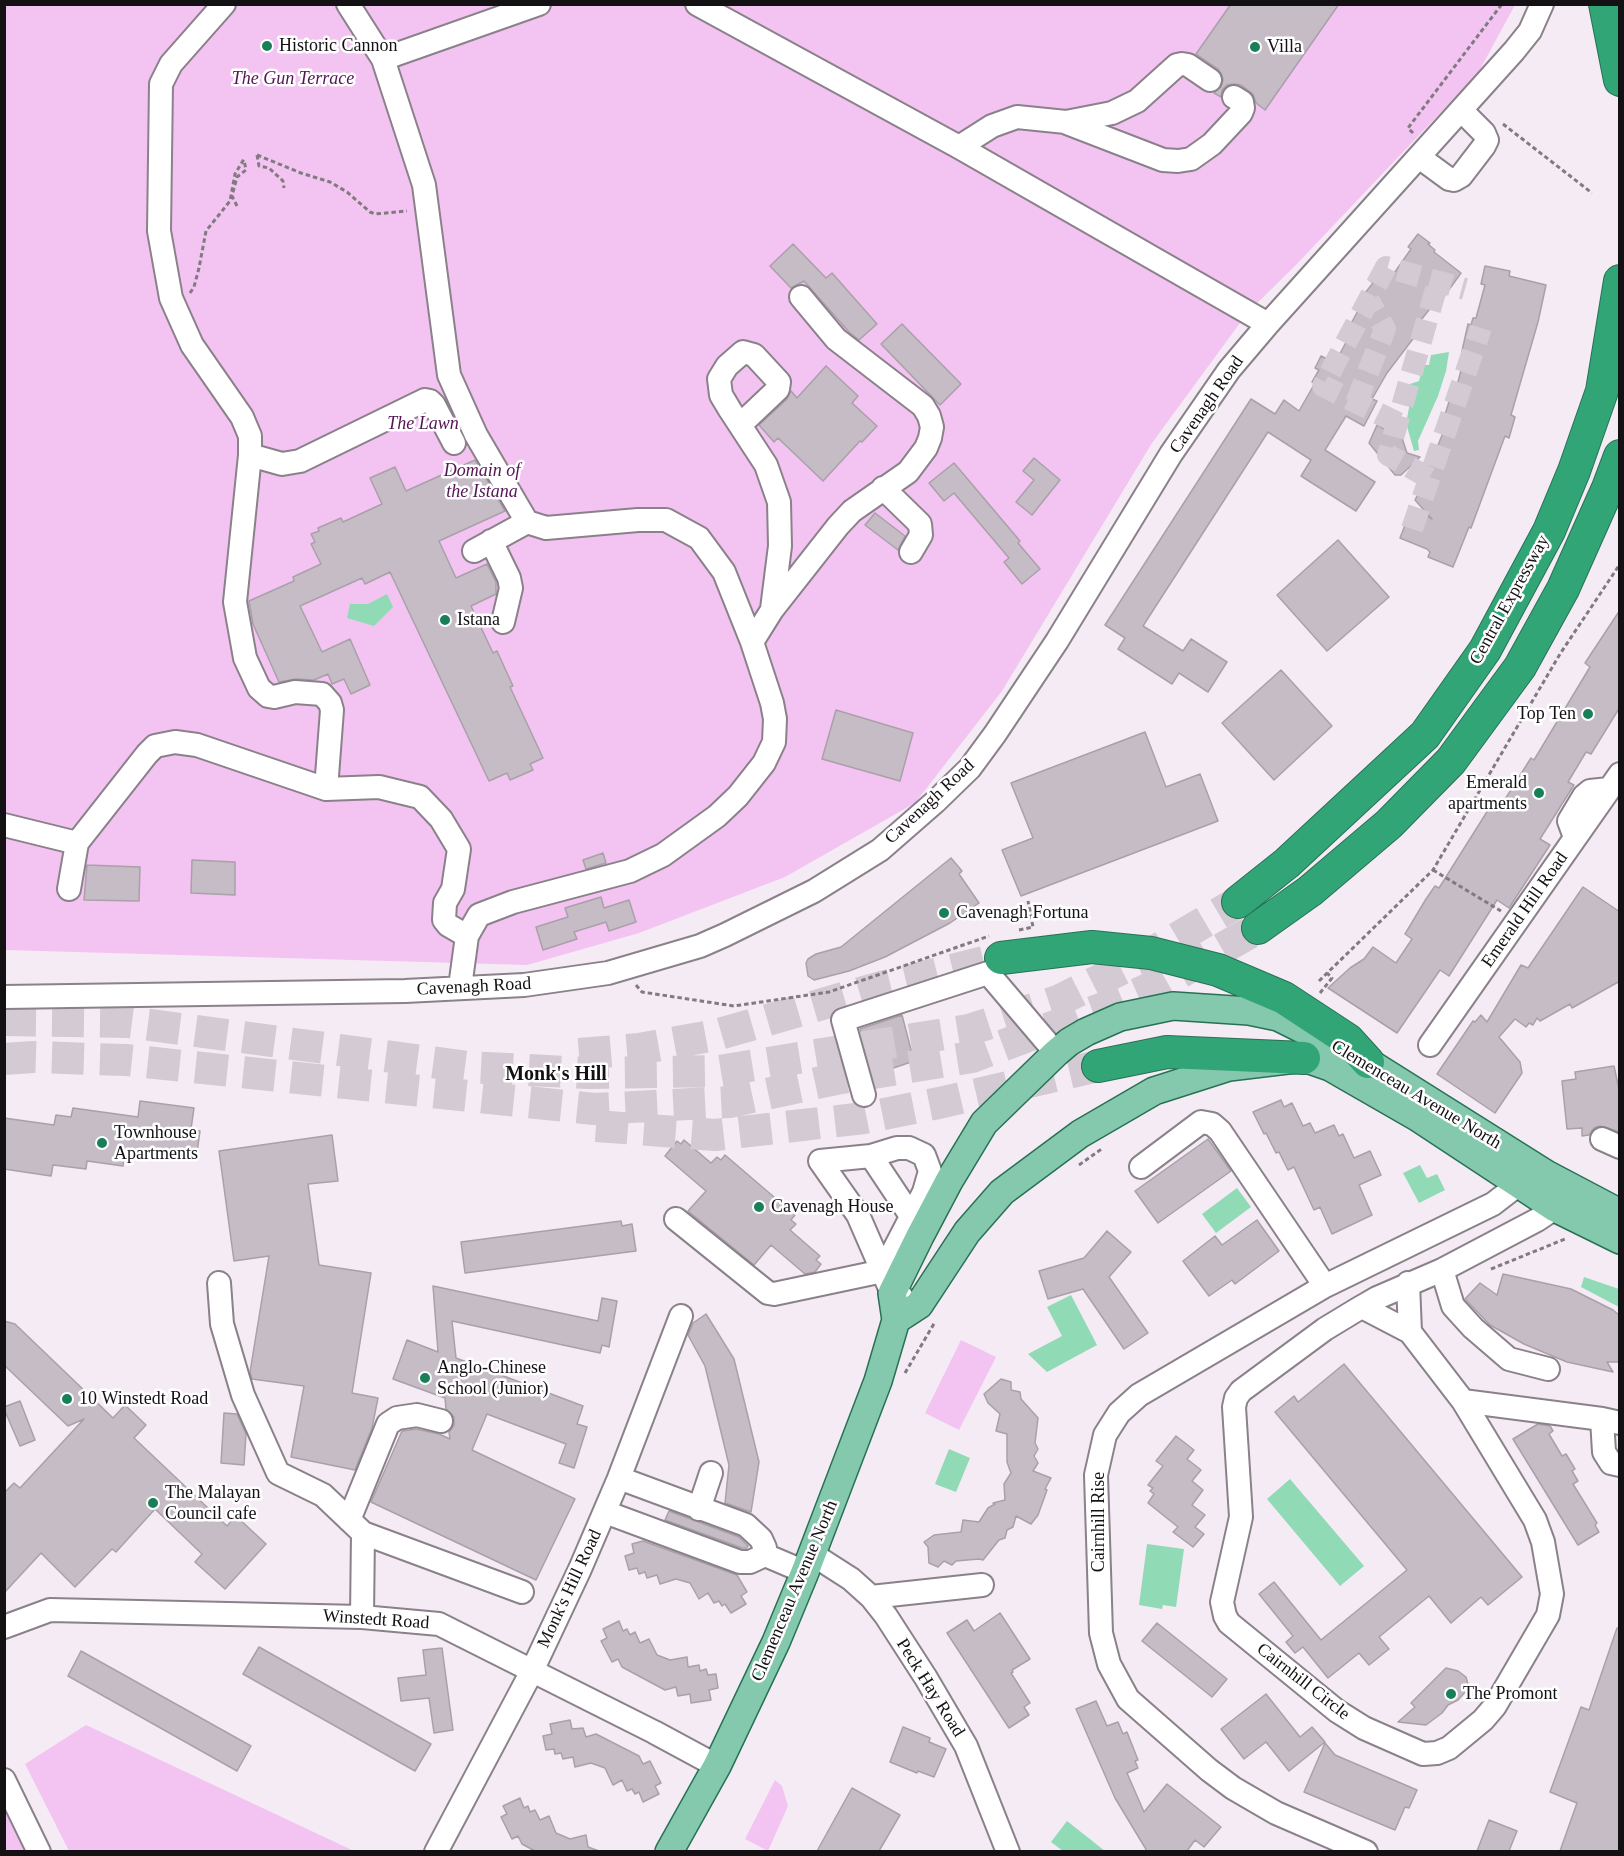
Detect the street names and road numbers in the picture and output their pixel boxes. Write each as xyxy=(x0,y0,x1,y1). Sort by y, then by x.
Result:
street label: Cavenagh Road xyxy=(1165,352,1249,458)
street label: Central Expressway xyxy=(1466,532,1554,668)
street label: Cavenagh Road xyxy=(881,755,979,849)
street label: Emerald Hill Road xyxy=(1477,848,1573,972)
street label: Cavenagh Road xyxy=(416,973,532,1001)
street label: Clemenceau Avenue North xyxy=(1327,1036,1505,1154)
street label: Cairnhill Rise xyxy=(1088,1472,1110,1572)
street label: Clemenceau Avenue North xyxy=(747,1497,843,1685)
street label: Monk's Hill Road xyxy=(533,1526,607,1652)
street label: Winstedt Road xyxy=(322,1606,430,1634)
street label: Peck Hay Road xyxy=(891,1635,969,1741)
street label: Cairnhill Circle xyxy=(1252,1639,1354,1725)

